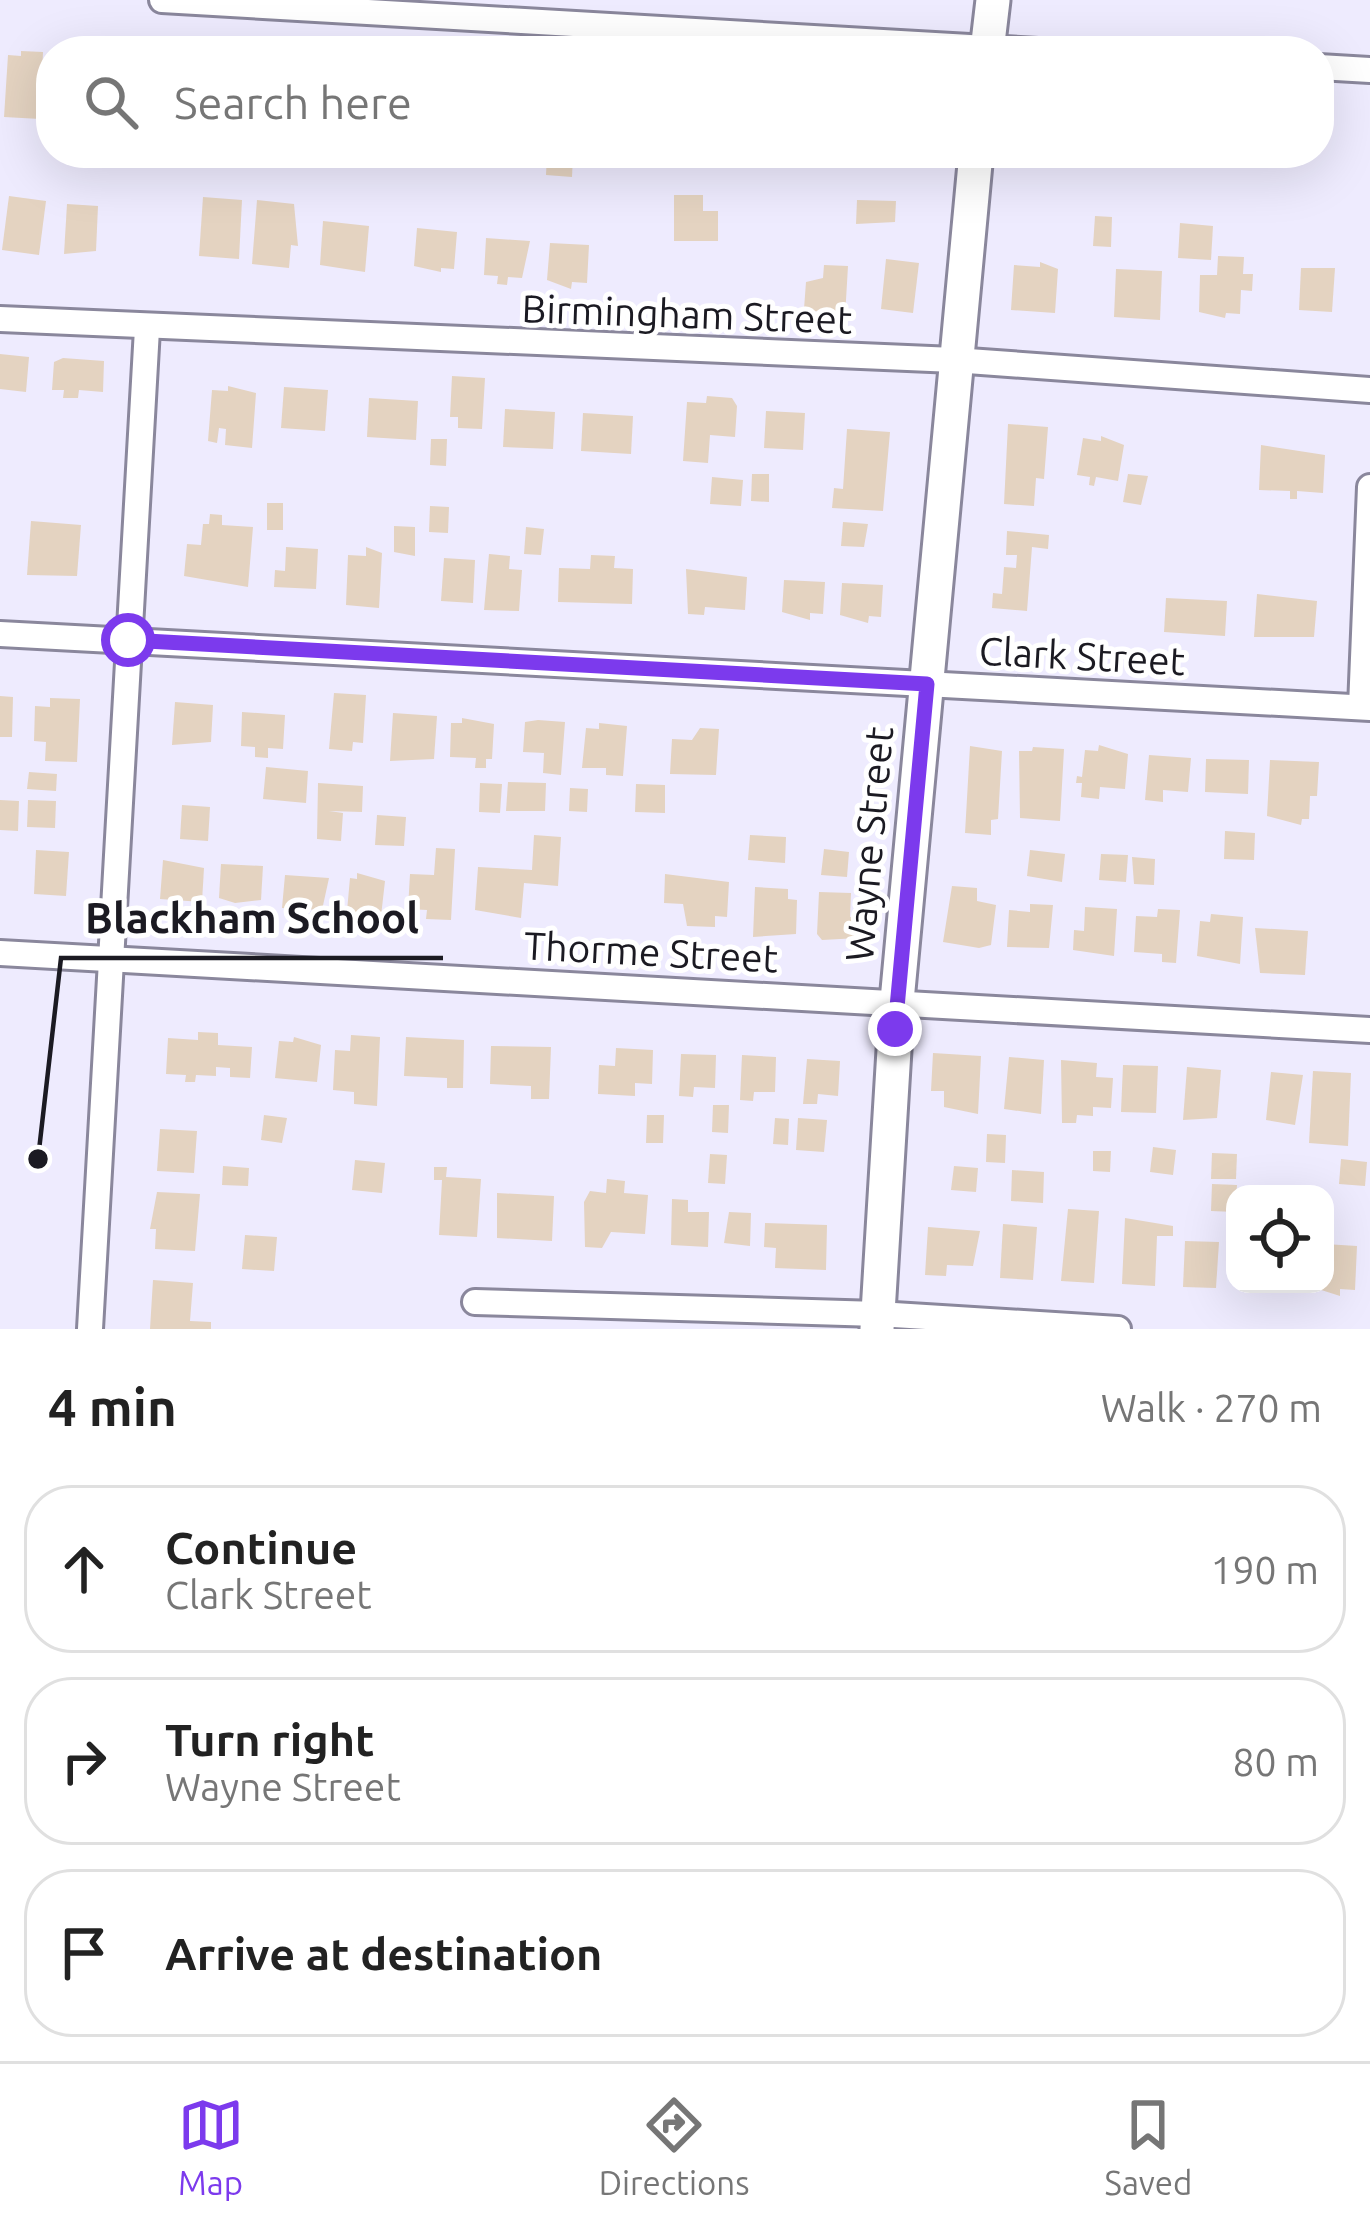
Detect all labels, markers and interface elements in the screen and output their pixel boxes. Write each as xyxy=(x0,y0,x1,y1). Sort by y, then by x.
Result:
search box xyxy=(36,36,1334,168)
icon: search xyxy=(78,69,144,135)
text: Search here xyxy=(174,77,412,128)
street label: Birmingham Street xyxy=(521,286,853,341)
route start xyxy=(101,613,155,667)
street label: Clark Street xyxy=(978,629,1186,682)
street label: Wayne Street xyxy=(837,725,900,963)
callout: Blackham School xyxy=(61,880,443,958)
text: Blackham School xyxy=(85,894,419,941)
street label: Thorme Street xyxy=(523,923,779,980)
route end xyxy=(868,1002,922,1056)
map controls xyxy=(1226,1185,1334,1293)
button: locate xyxy=(1226,1185,1334,1293)
text: 4 min xyxy=(48,1378,177,1436)
text: Walk · 270 m xyxy=(1101,1386,1322,1429)
text: Continue xyxy=(165,1522,357,1573)
icon: ahead xyxy=(51,1536,117,1602)
text: 190 m xyxy=(1210,1548,1319,1591)
text: Clark Street xyxy=(165,1573,372,1616)
text: Turn right xyxy=(165,1714,374,1765)
icon: right xyxy=(51,1728,117,1794)
text: 80 m xyxy=(1232,1740,1319,1783)
text: Wayne Street xyxy=(165,1765,401,1808)
icon: arrive xyxy=(51,1920,117,1986)
text: Arrive at destination xyxy=(165,1928,602,1979)
tab: Map xyxy=(178,2092,244,2201)
tab: Directions xyxy=(599,2092,749,2201)
tab: Saved xyxy=(1105,2092,1192,2201)

